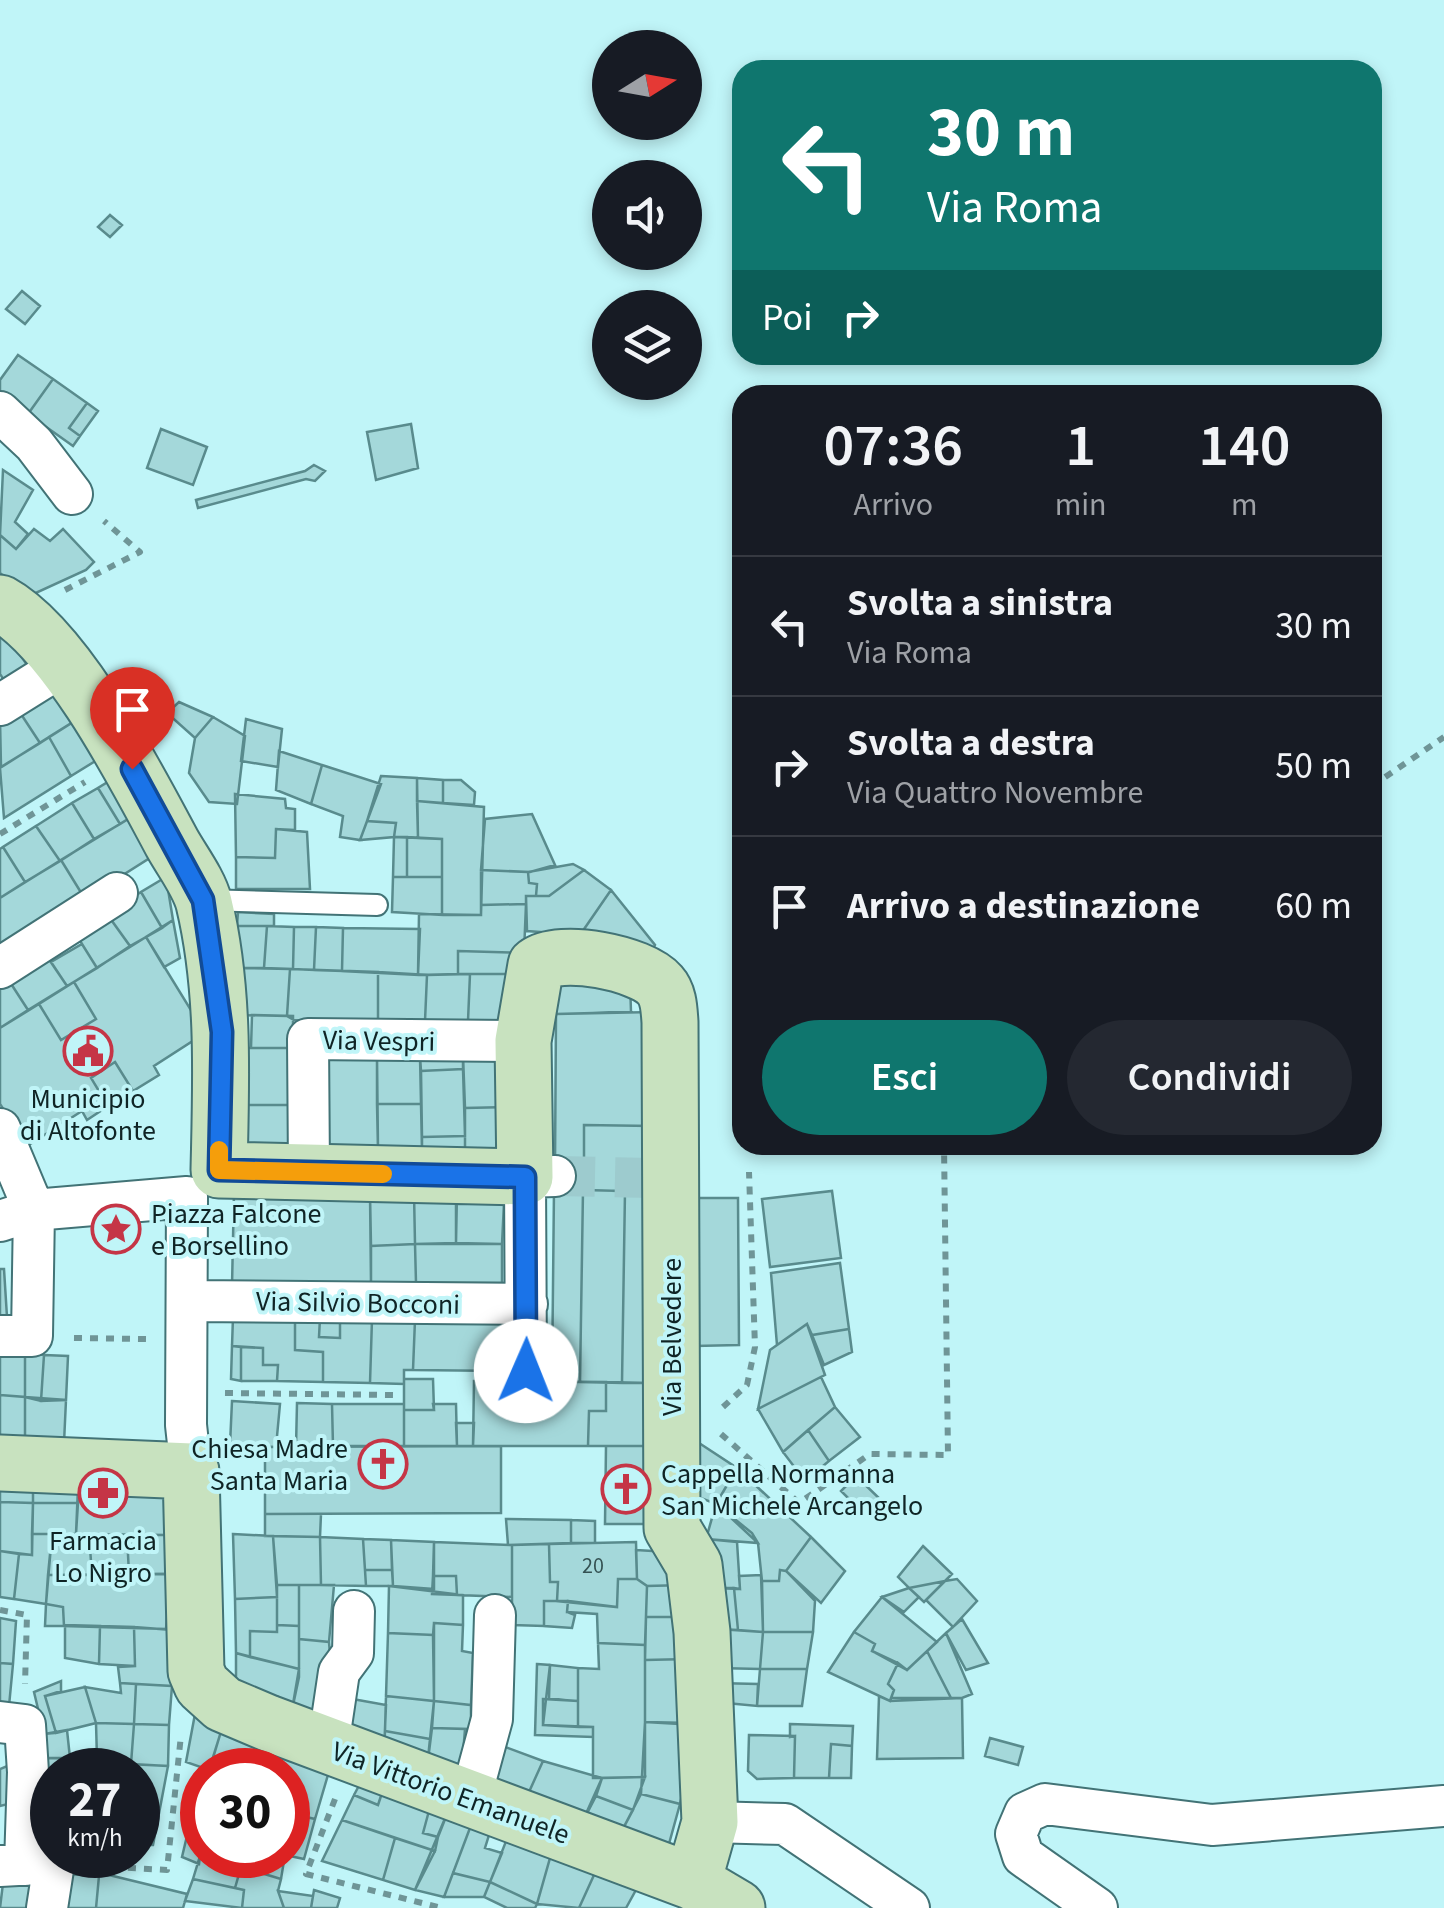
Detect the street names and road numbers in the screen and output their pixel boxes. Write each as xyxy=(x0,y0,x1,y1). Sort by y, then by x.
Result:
street label: Via Vespri xyxy=(322,1020,436,1062)
street label: Via Belvedere xyxy=(652,1258,692,1416)
street label: Via Silvio Bocconi xyxy=(256,1281,460,1325)
street label: Via Vittorio Emanuele xyxy=(326,1731,575,1855)

